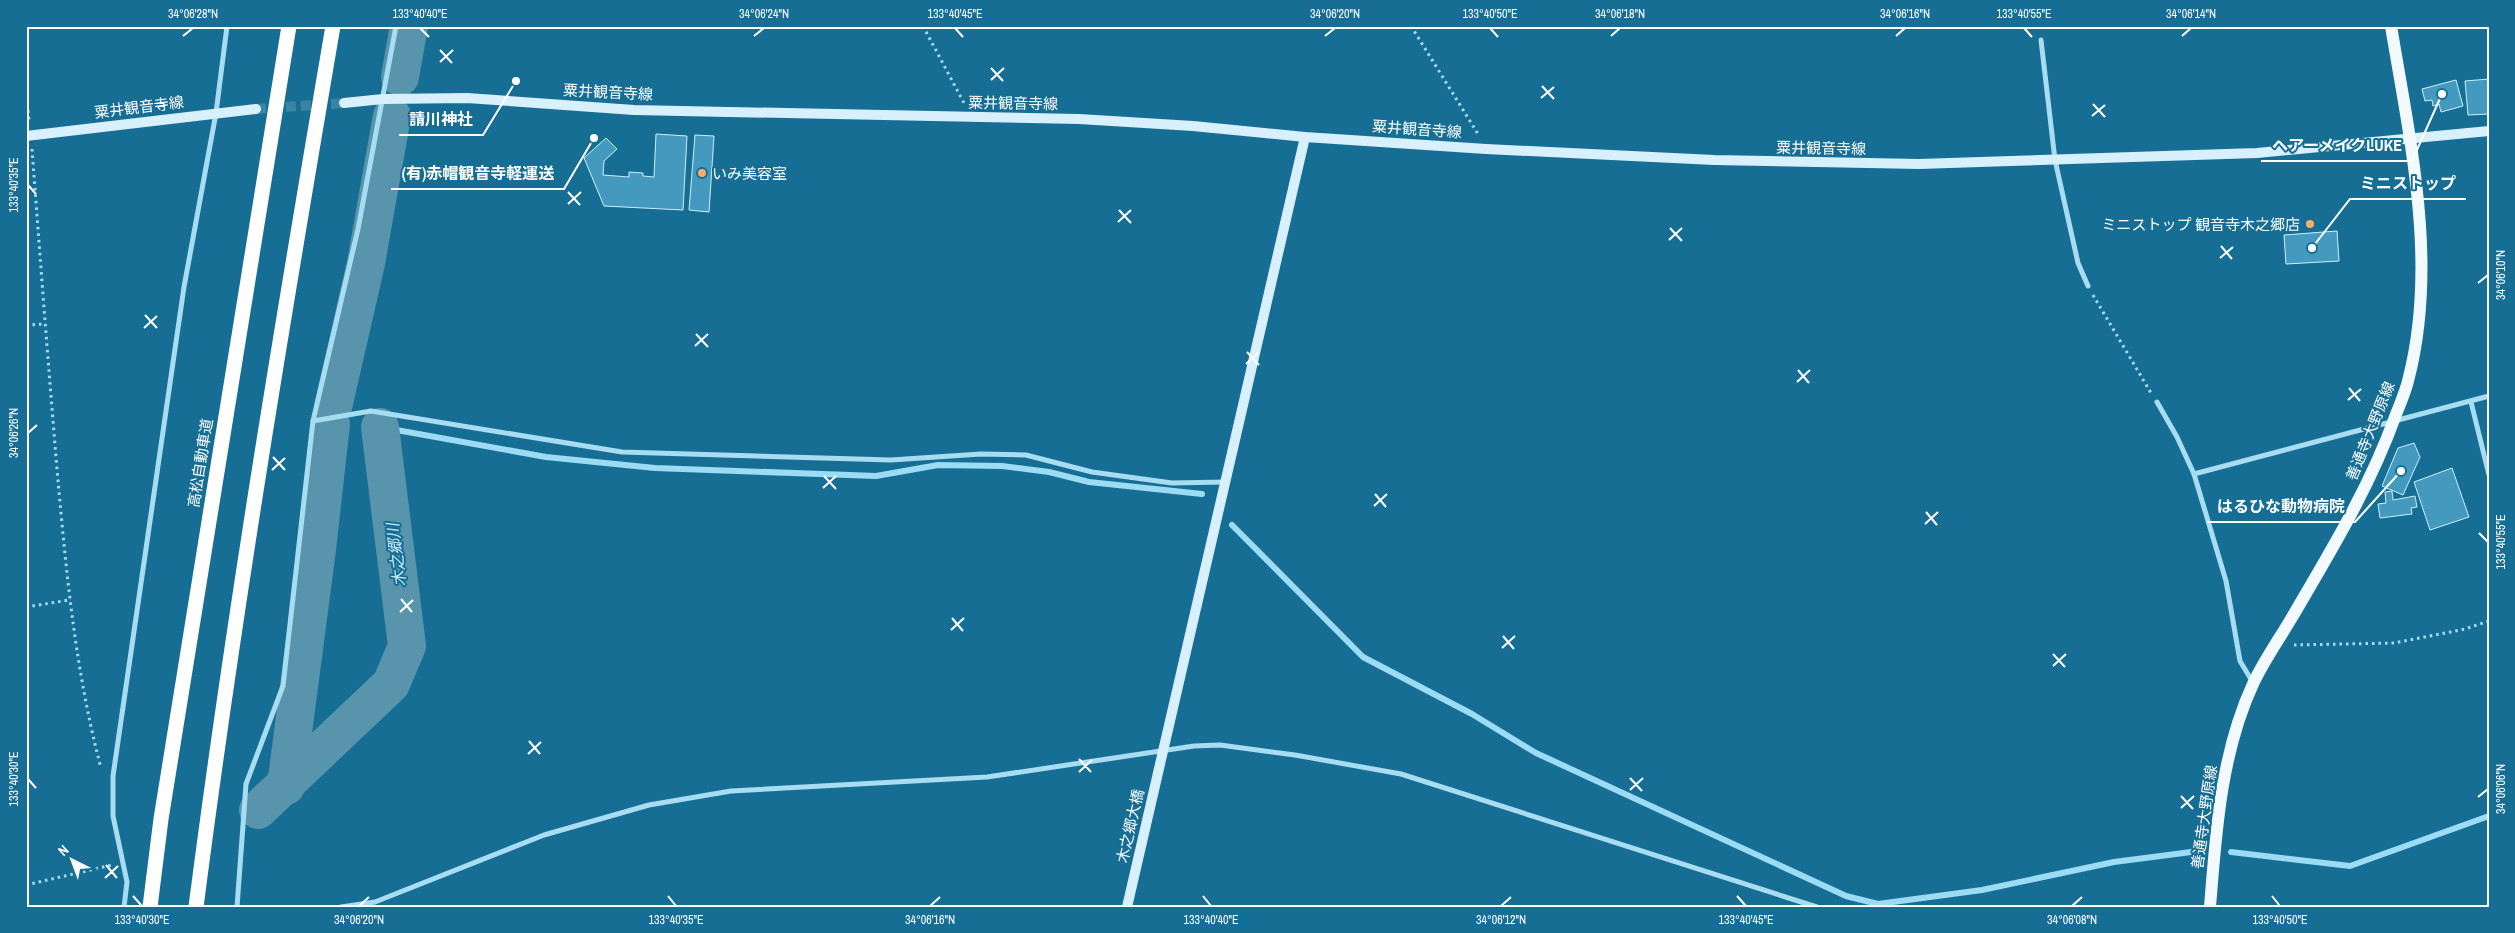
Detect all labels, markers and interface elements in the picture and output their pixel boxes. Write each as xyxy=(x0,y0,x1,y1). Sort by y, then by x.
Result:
text: 34°06'28"N xyxy=(168,6,218,22)
text: 133°40'40"E xyxy=(392,6,448,22)
text: 34°06'24"N xyxy=(739,6,789,22)
text: 133°40'45"E xyxy=(927,6,983,22)
text: 34°06'20"N xyxy=(1310,6,1360,22)
text: 133°40'50"E xyxy=(1462,6,1518,22)
text: 34°06'18"N xyxy=(1595,6,1645,22)
text: 34°06'16"N xyxy=(1880,6,1930,22)
text: 133°40'55"E xyxy=(1996,6,2052,22)
text: 34°06'14"N xyxy=(2166,6,2216,22)
street label: 粟井観音寺線 xyxy=(563,79,653,105)
street label: 粟井観音寺線 xyxy=(93,91,185,123)
street label: 粟井観音寺線 xyxy=(968,92,1058,114)
callout: 請川神社 xyxy=(399,104,483,135)
text: 請川神社 xyxy=(409,108,473,130)
street label: 粟井観音寺線 xyxy=(1371,115,1463,143)
callout: ヘアーメイクLUKE xyxy=(2261,130,2412,161)
text: ヘアーメイクLUKE xyxy=(2272,134,2402,156)
street label: 粟井観音寺線 xyxy=(1776,137,1866,159)
text: 133°40'35"E xyxy=(6,157,22,213)
callout: (有)赤帽観音寺軽運送 xyxy=(391,158,564,189)
text: (有)赤帽観音寺軽運送 xyxy=(402,162,554,184)
place label: いみ美容室 xyxy=(712,163,787,184)
marker: いみ美容室 xyxy=(696,167,708,179)
callout: ミニストップ xyxy=(2350,168,2466,199)
text: ミニストップ xyxy=(2360,172,2456,194)
place label: ミニストップ 観音寺木之郷店 xyxy=(2102,214,2300,235)
marker: ミニストップ 観音寺木之郷店 xyxy=(2304,218,2316,230)
text: 34°06'10"N xyxy=(2493,250,2509,300)
street label: 善通寺大野原線 xyxy=(2341,378,2399,484)
text: 34°06'26"N xyxy=(6,408,22,458)
street label: 高松自動車道 xyxy=(183,417,217,509)
callout: はるひな動物病院 xyxy=(2207,491,2355,522)
text: はるひな動物病院 xyxy=(2217,495,2345,517)
text: 133°40'55"E xyxy=(2493,514,2509,570)
water label: 木之郷川 xyxy=(381,520,411,588)
text: 133°40'30"E xyxy=(6,751,22,807)
street label: 善通寺大野原線 xyxy=(2186,764,2222,870)
text: 34°06'06"N xyxy=(2493,764,2509,814)
street label: 木之郷大橋 xyxy=(1111,787,1149,865)
north arrow xyxy=(48,836,98,886)
text: N xyxy=(54,841,72,860)
text: 133°40'30"E xyxy=(114,912,170,928)
text: 34°06'20"N xyxy=(334,912,384,928)
text: 133°40'35"E xyxy=(648,912,704,928)
text: 34°06'16"N xyxy=(905,912,955,928)
text: 133°40'40"E xyxy=(1183,912,1239,928)
text: 34°06'12"N xyxy=(1476,912,1526,928)
text: 133°40'45"E xyxy=(1718,912,1774,928)
text: 34°06'08"N xyxy=(2047,912,2097,928)
text: 133°40'50"E xyxy=(2252,912,2308,928)

